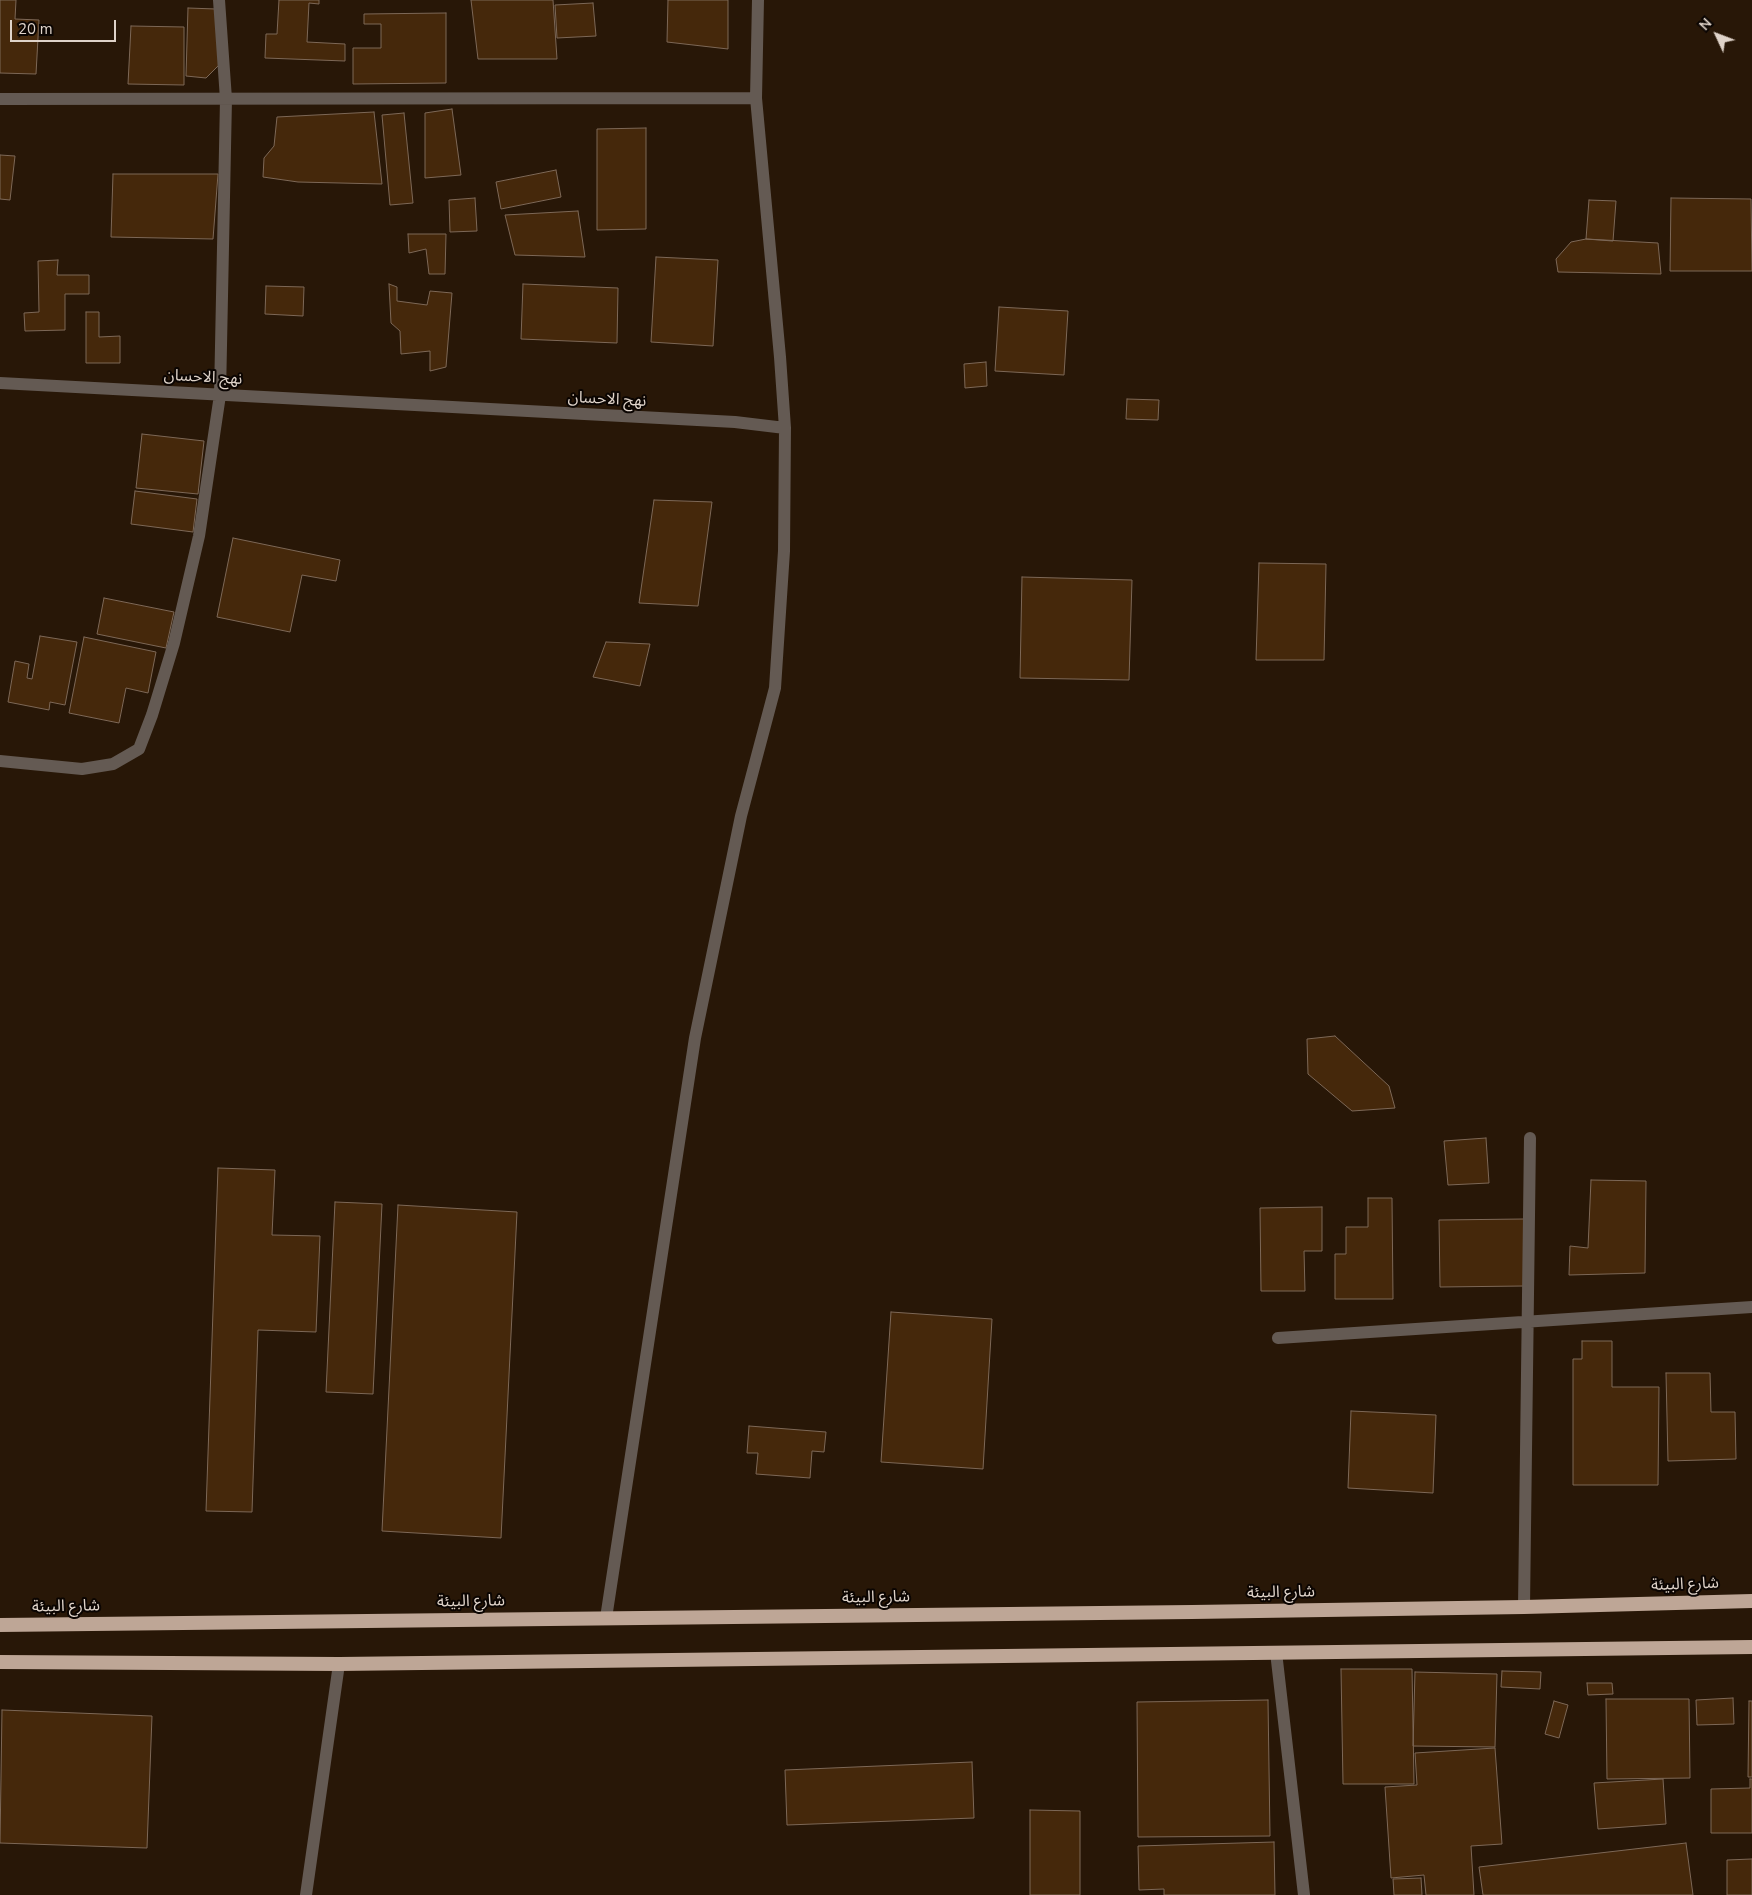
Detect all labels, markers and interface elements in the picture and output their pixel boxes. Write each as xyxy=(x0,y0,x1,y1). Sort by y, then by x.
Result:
scale bar xyxy=(12,10,119,42)
north arrow xyxy=(1692,10,1742,60)
text: N xyxy=(1695,14,1716,35)
text: 20 m xyxy=(18,19,53,39)
street label: نهج الاحسان xyxy=(163,366,243,390)
street label: نهج الاحسان xyxy=(567,388,647,412)
street label: شارع البيئة xyxy=(1651,1574,1719,1596)
street label: شارع البيئة xyxy=(1247,1583,1315,1603)
street label: شارع البيئة xyxy=(842,1588,910,1608)
street label: شارع البيئة xyxy=(437,1592,505,1612)
street label: شارع البيئة xyxy=(32,1597,100,1617)

